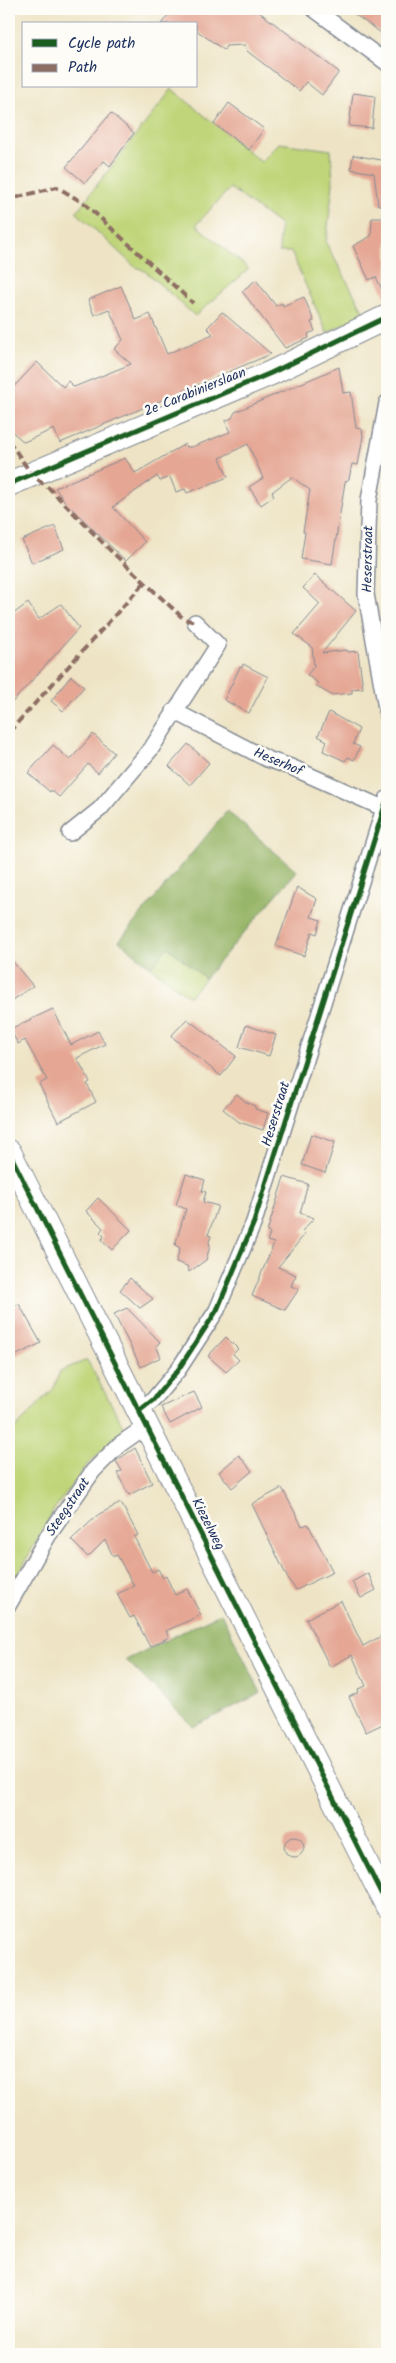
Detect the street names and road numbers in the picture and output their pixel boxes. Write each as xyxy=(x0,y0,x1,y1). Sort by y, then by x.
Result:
street label: 2e Carabinierslaan xyxy=(141,361,249,423)
street label: Heserstraat xyxy=(356,525,380,593)
street label: Heserhof xyxy=(250,742,308,783)
street label: Heserstraat xyxy=(256,1078,297,1149)
street label: Steegstraat xyxy=(40,1473,96,1541)
street label: Kiezelweg xyxy=(185,1494,231,1554)

